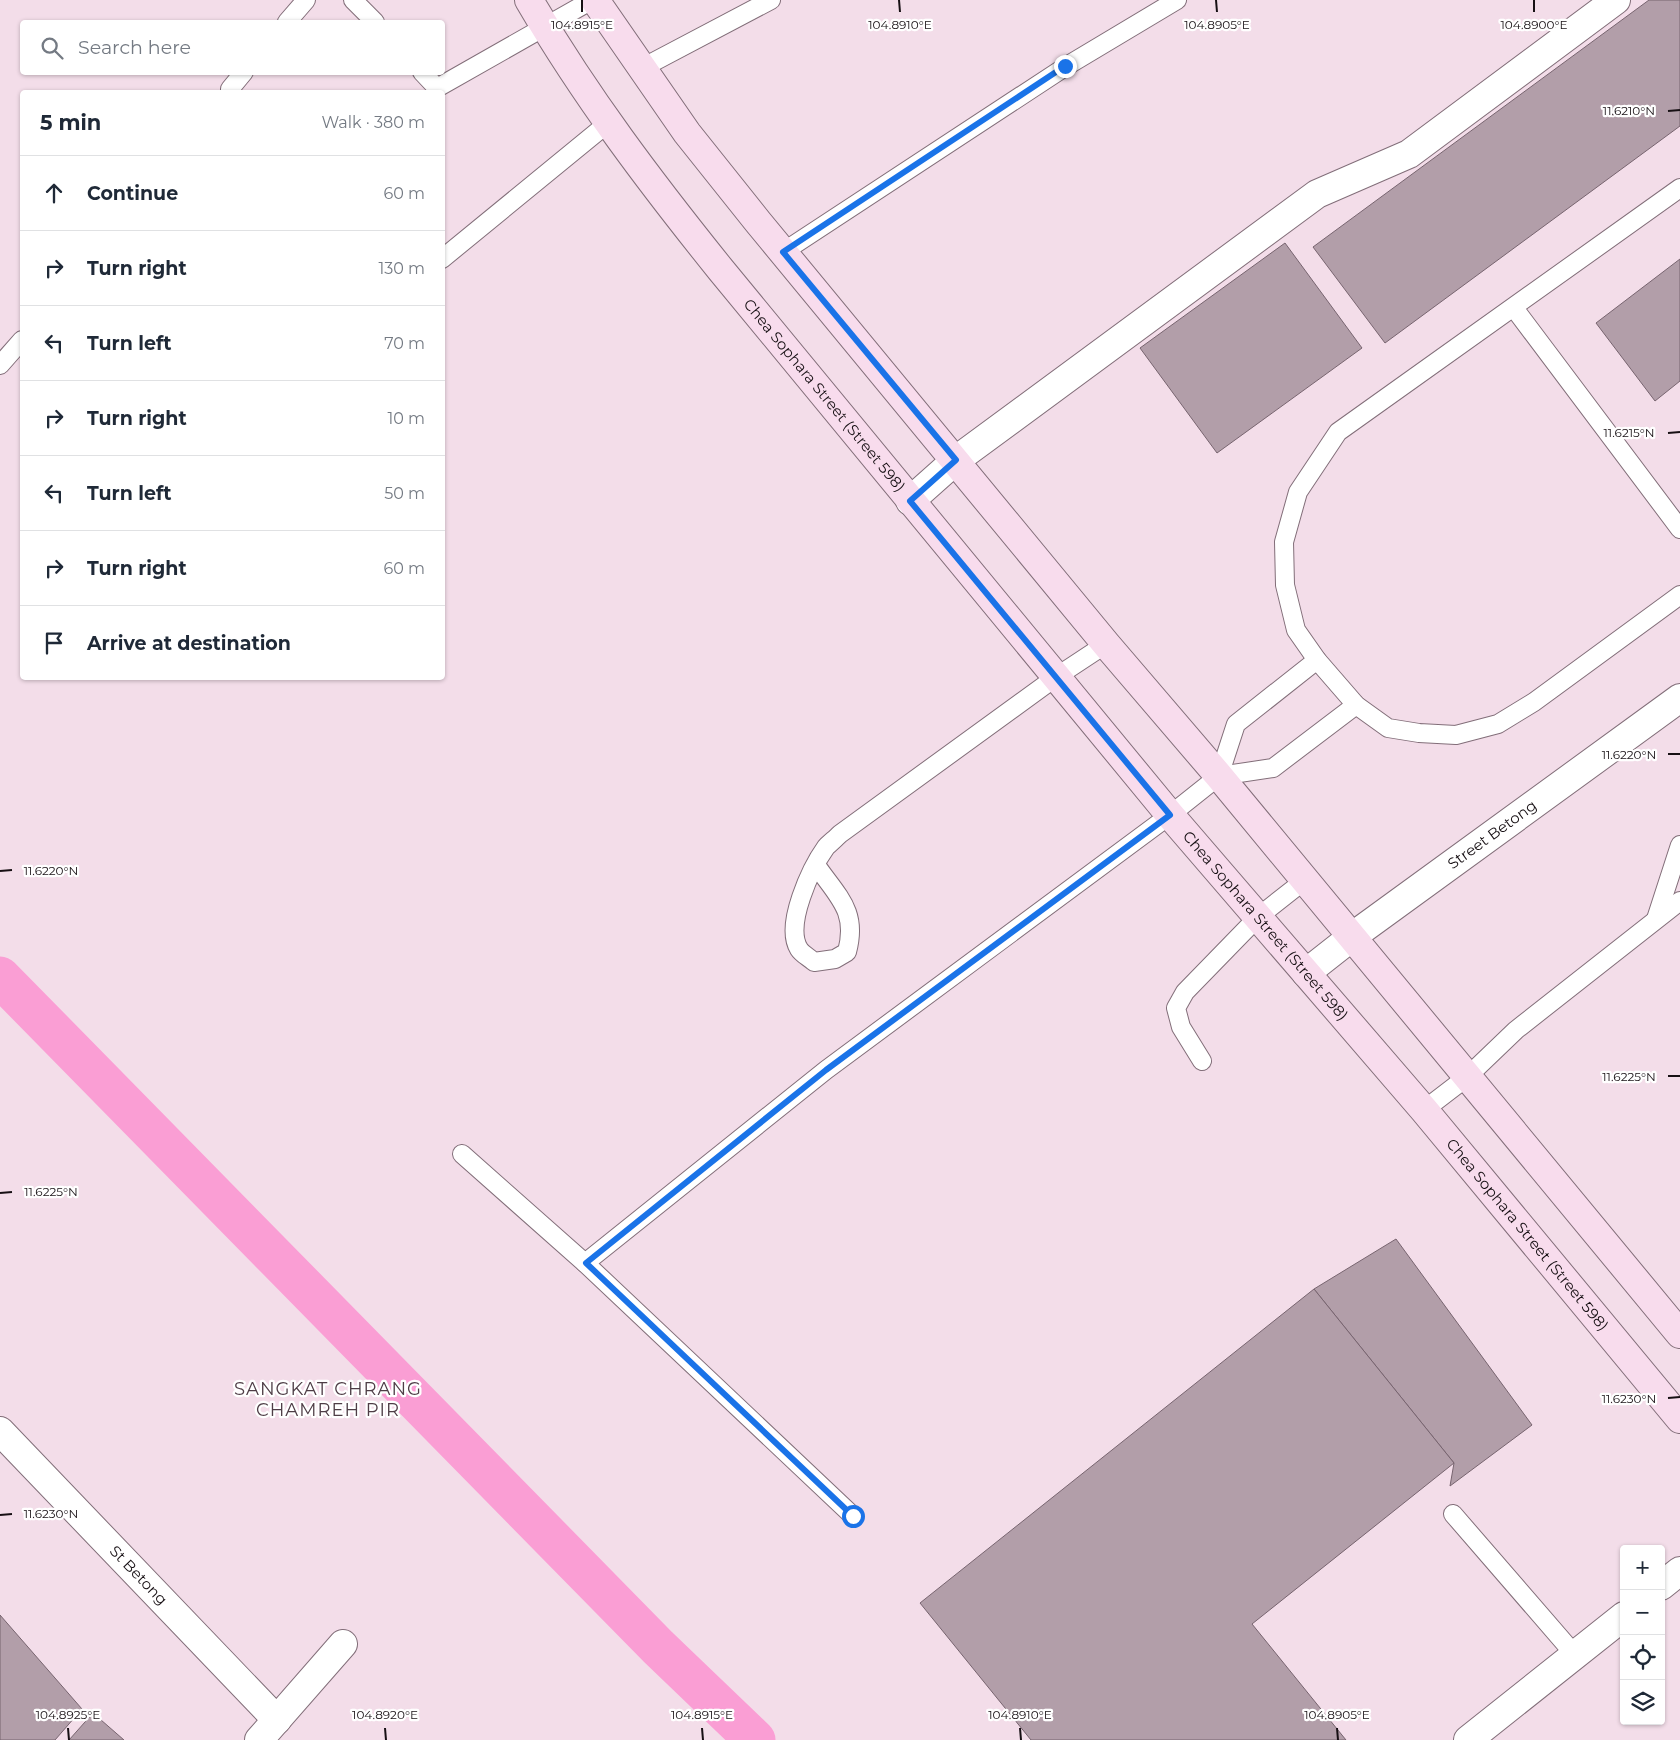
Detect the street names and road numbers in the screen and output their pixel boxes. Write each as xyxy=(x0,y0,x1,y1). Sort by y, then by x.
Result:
street label: Chea Sophara Street (Street 598) xyxy=(740,295,910,495)
street label: Street Betong xyxy=(1444,796,1540,873)
street label: Chea Sophara Street (Street 598) xyxy=(1179,827,1353,1024)
street label: Chea Sophara Street (Street 598) xyxy=(1443,1134,1613,1334)
street label: St Betong xyxy=(106,1541,172,1609)

